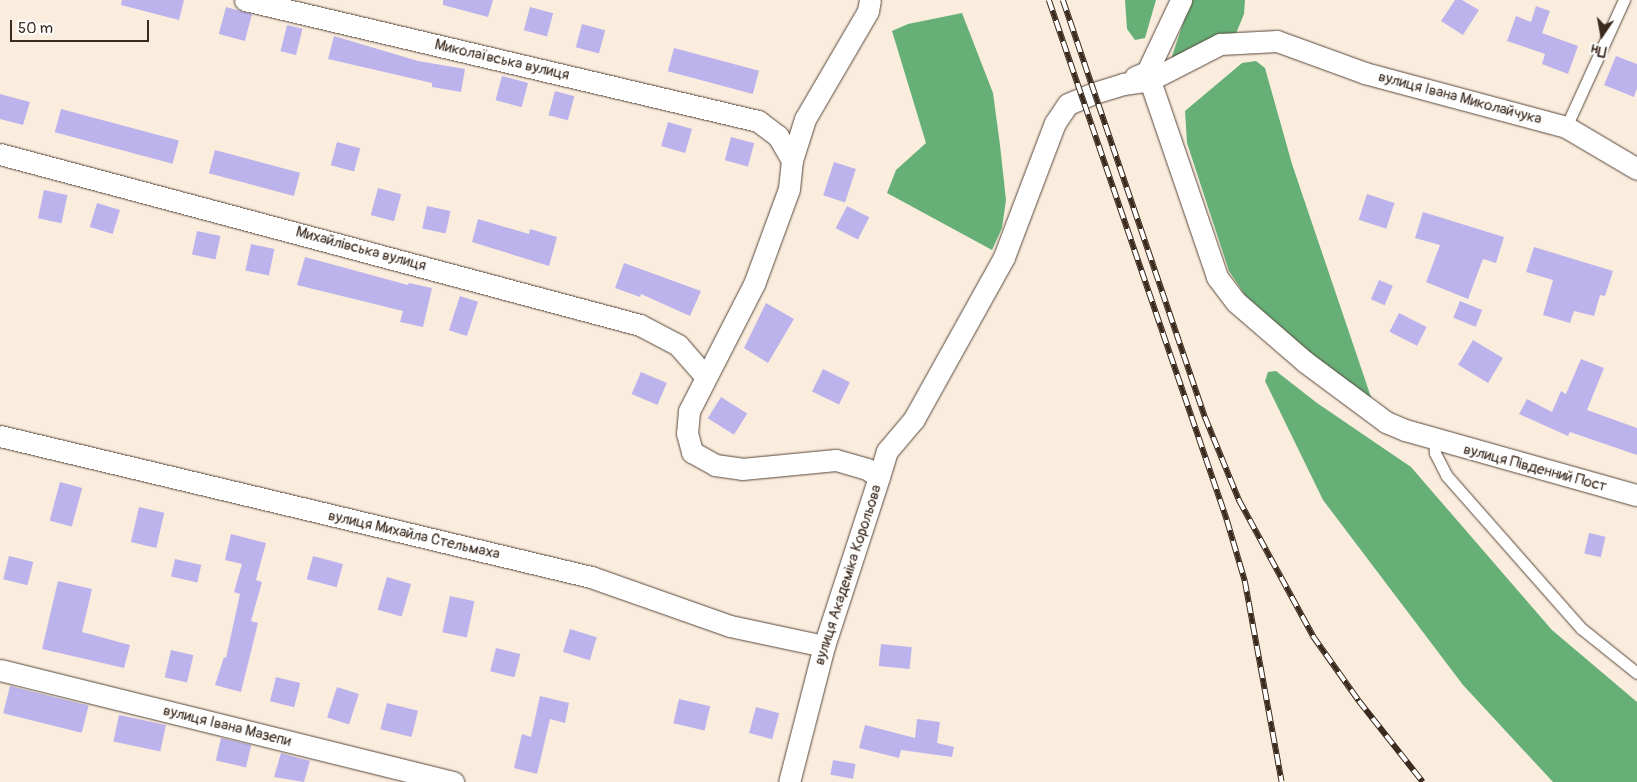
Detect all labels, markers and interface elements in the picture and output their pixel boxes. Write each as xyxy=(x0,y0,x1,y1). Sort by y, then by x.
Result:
scale bar xyxy=(12,10,151,42)
north arrow xyxy=(1577,10,1627,60)
text: 50 m xyxy=(18,19,53,38)
street label: Миколаївська вулиця xyxy=(433,36,571,84)
text: Пн xyxy=(1589,40,1608,60)
street label: вулиця Івана Миколайчука xyxy=(1376,68,1544,128)
street label: Михайлівська вулиця xyxy=(294,223,428,275)
street label: вулиця Південний Пост xyxy=(1461,440,1609,496)
street label: вулиця Академіка Корольова xyxy=(810,483,886,667)
street label: вулиця Михайла Стельмаха xyxy=(326,506,502,564)
street label: вулиця Івана Мазепи xyxy=(161,701,293,751)

